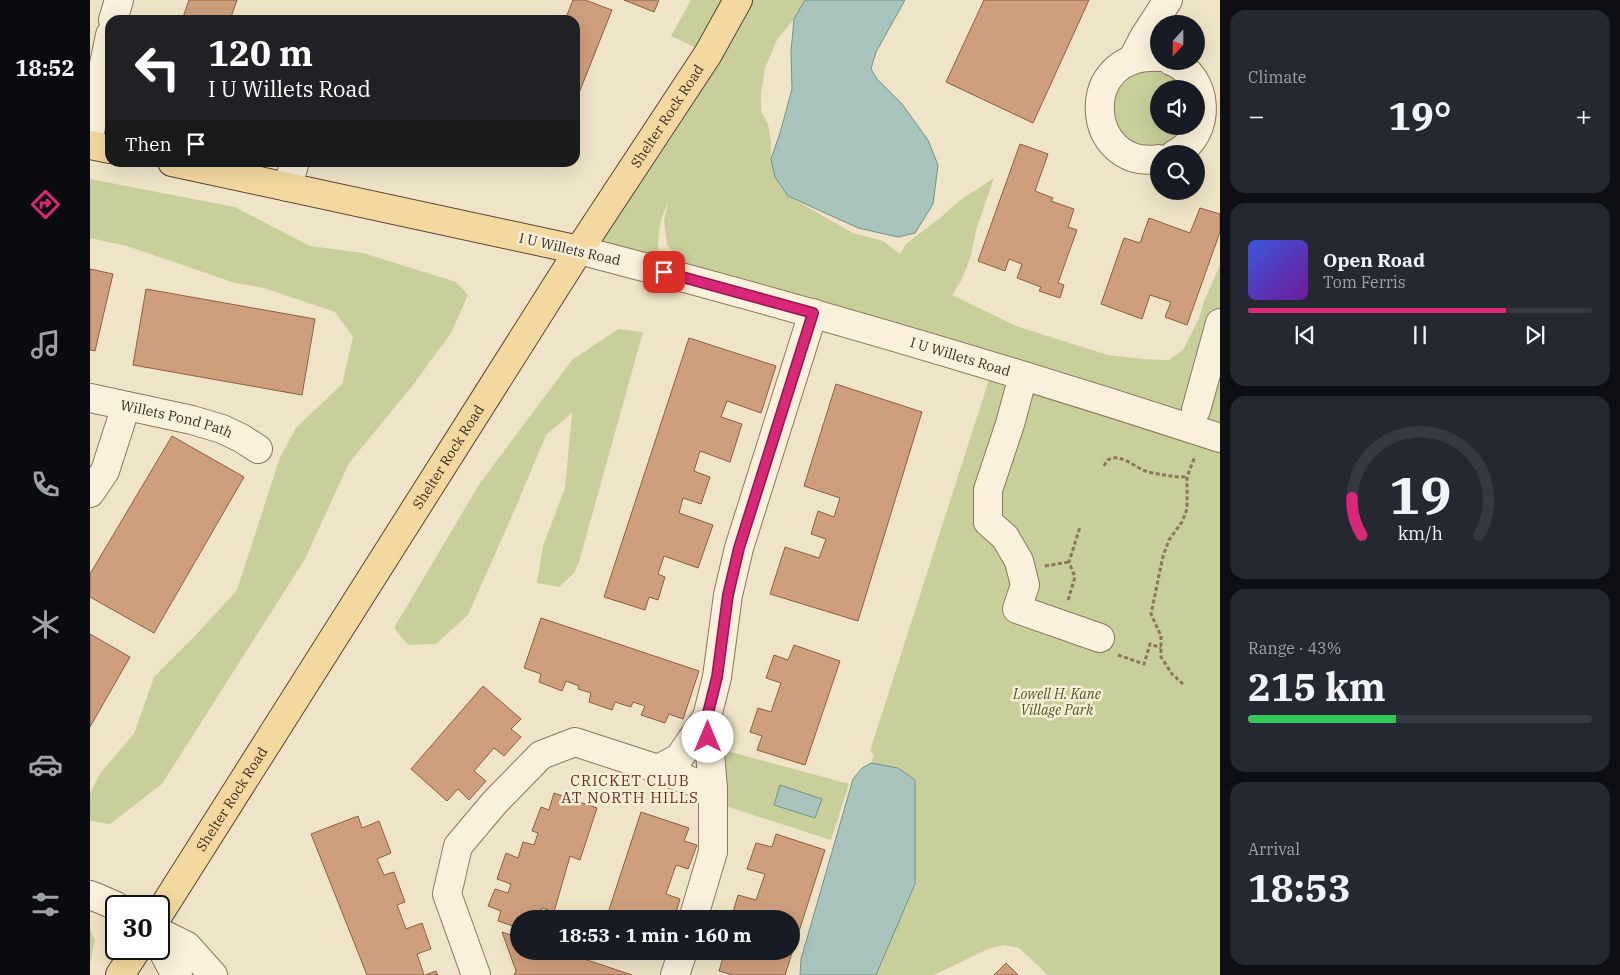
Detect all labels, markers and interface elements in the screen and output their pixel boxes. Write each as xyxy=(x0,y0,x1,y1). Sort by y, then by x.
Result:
north arrow xyxy=(1150,15,1205,70)
map controls xyxy=(1150,15,1205,200)
text: 120 m xyxy=(208,30,313,76)
icon: left xyxy=(125,35,190,100)
text: 18:52 xyxy=(15,53,75,82)
street label: Shelter Rock Road xyxy=(627,61,708,171)
text: Climate xyxy=(1248,67,1306,87)
text: I U Willets Road xyxy=(208,74,371,103)
button: sound xyxy=(1150,80,1205,135)
text: 19° xyxy=(1388,91,1452,140)
text: − xyxy=(1248,97,1265,134)
text: + xyxy=(1575,97,1592,134)
icon: arrive xyxy=(182,130,210,158)
text: Then xyxy=(125,132,172,156)
button: search xyxy=(1150,145,1205,200)
icon: directions xyxy=(28,187,63,222)
street label: I U Willets Road xyxy=(517,229,623,270)
text: Open Road xyxy=(1323,248,1425,272)
pin xyxy=(643,251,685,293)
icon: arrive xyxy=(650,258,678,286)
text: Tom Ferris xyxy=(1323,272,1406,292)
icon: previous xyxy=(1291,321,1319,349)
icon: pause xyxy=(1406,321,1434,349)
icon: next xyxy=(1521,321,1549,349)
icon: music xyxy=(28,327,63,362)
street label: I U Willets Road xyxy=(908,333,1013,380)
street label: Willets Pond Path xyxy=(119,396,236,442)
street label: Shelter Rock Road xyxy=(409,401,488,512)
text: 19 xyxy=(1389,461,1451,528)
icon: phone xyxy=(28,467,63,502)
text: km/h xyxy=(1397,522,1443,545)
icon: climate xyxy=(28,607,63,642)
text: Range · 43% xyxy=(1248,638,1341,658)
text: 215 km xyxy=(1248,662,1386,711)
park label: Lowell H. Kane Village Park xyxy=(1012,685,1102,719)
position arrow xyxy=(681,710,733,762)
street label: Shelter Rock Road xyxy=(192,743,272,855)
icon: car xyxy=(28,747,63,782)
district label: CRICKET CLUB AT NORTH HILLS xyxy=(561,771,699,807)
text: Arrival xyxy=(1248,839,1300,859)
text: 18:53 xyxy=(1248,863,1351,912)
icon: filters xyxy=(28,887,63,922)
speed limit sign: 30 xyxy=(105,895,170,960)
text: 18:53 · 1 min · 160 m xyxy=(559,923,751,947)

